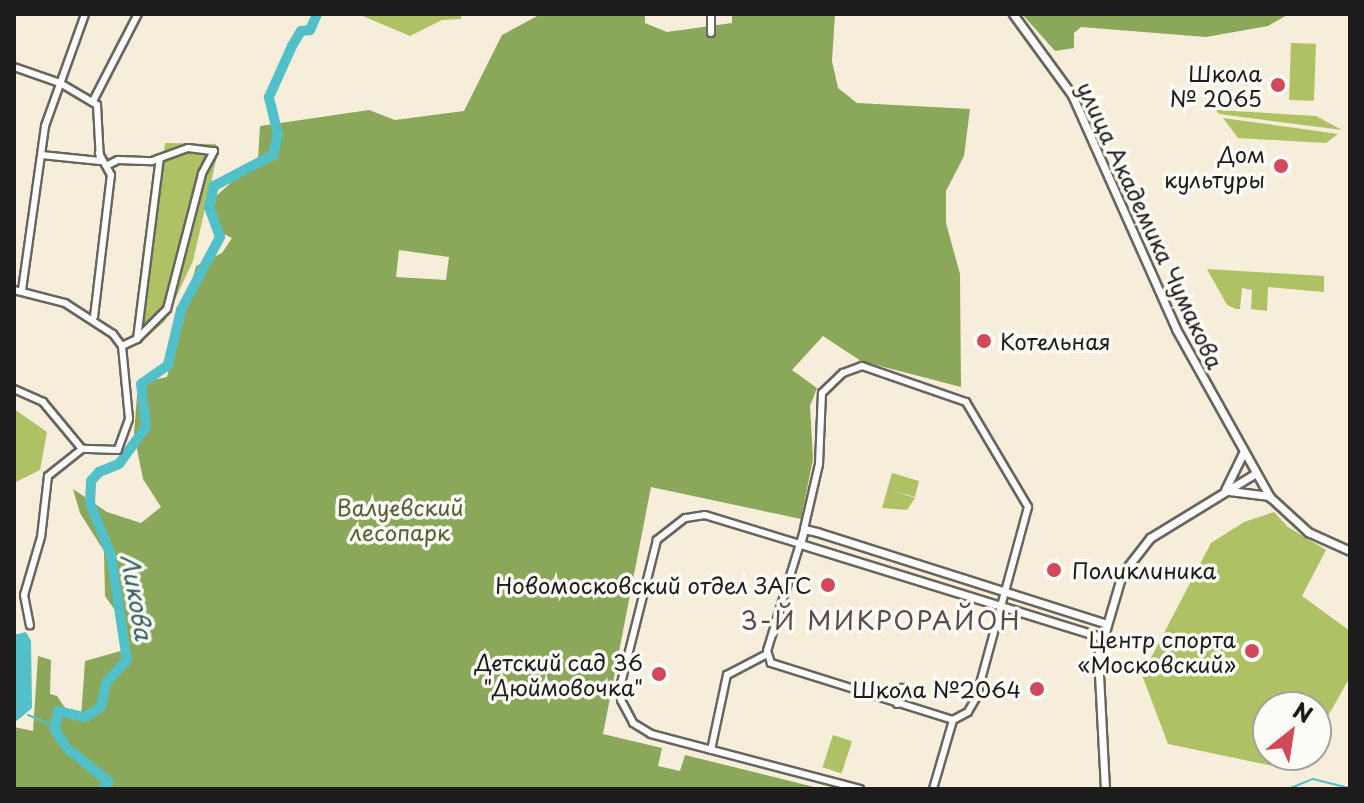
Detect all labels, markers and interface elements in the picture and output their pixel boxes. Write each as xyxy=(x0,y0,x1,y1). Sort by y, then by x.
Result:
place label: Школа № 2065 xyxy=(1169,59,1262,110)
street label: улица Академика Чумакова xyxy=(1072,76,1230,374)
marker: Школа № 2065 xyxy=(1269,76,1287,94)
place label: Дом культуры xyxy=(1164,140,1265,192)
marker: Дом культуры xyxy=(1272,157,1290,175)
place label: Котельная xyxy=(1000,328,1111,354)
marker: Котельная xyxy=(975,332,993,350)
park label: Валуевский лесопарк xyxy=(337,493,463,544)
water label: Ликова xyxy=(115,552,159,642)
place label: Поликлиника xyxy=(1072,557,1216,583)
marker: Поликлиника xyxy=(1043,559,1065,581)
place label: Новомосковский отдел ЗАГС xyxy=(494,572,812,598)
marker: Новомосковский отдел ЗАГС xyxy=(819,576,837,594)
district label: 3-Й МИКРОРАЙОН xyxy=(739,604,1023,636)
place label: Центр спорта «Московский» xyxy=(1078,625,1236,676)
marker: Центр спорта «Московский» xyxy=(1243,642,1261,660)
place label: Детский сад 36 "Дюймовочка" xyxy=(473,648,643,700)
marker: Детский сад 36 "Дюймовочка" xyxy=(650,665,668,683)
place label: Школа №2064 xyxy=(851,676,1021,702)
marker: Школа №2064 xyxy=(1028,680,1046,698)
north arrow xyxy=(1252,691,1332,771)
text: N xyxy=(1287,693,1319,730)

